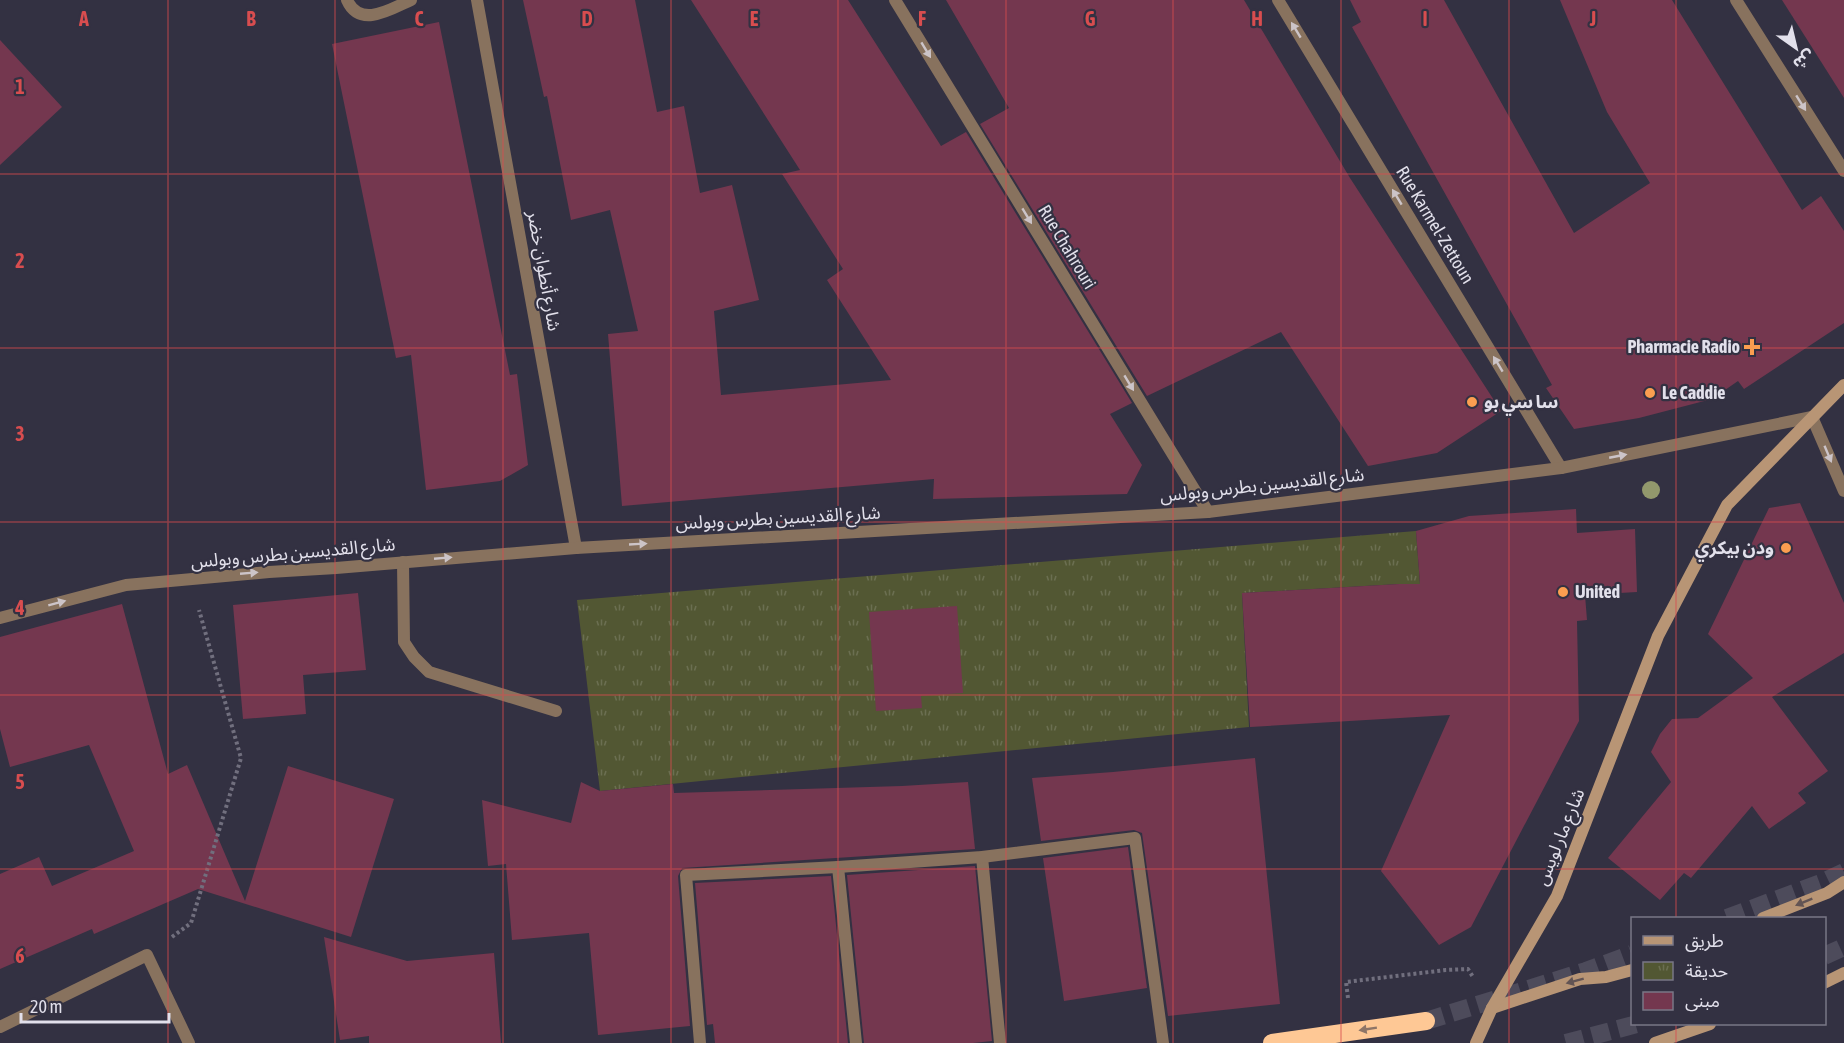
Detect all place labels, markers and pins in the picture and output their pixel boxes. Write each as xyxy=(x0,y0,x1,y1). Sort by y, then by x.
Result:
place label: Pharmacie Radio xyxy=(1628,336,1740,357)
marker: Pharmacie Radio xyxy=(1745,340,1759,354)
place label: Le Caddie xyxy=(1662,382,1725,403)
marker: Le Caddie xyxy=(1643,386,1657,400)
place label: سا سي بو xyxy=(1484,391,1558,416)
marker: سا سي بو xyxy=(1465,395,1479,409)
place label: ودن بيكري xyxy=(1695,537,1774,562)
marker: ودن بيكري xyxy=(1779,541,1793,555)
place label: United xyxy=(1575,581,1620,602)
marker: United xyxy=(1556,585,1570,599)

